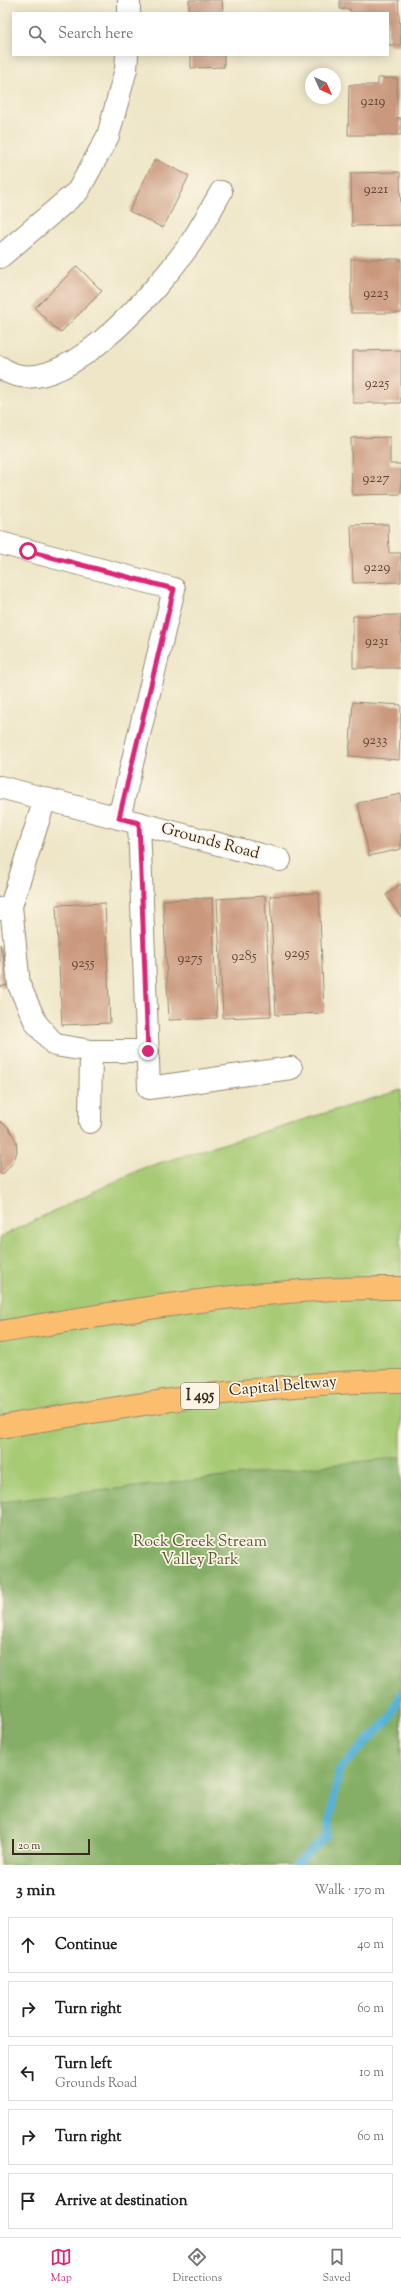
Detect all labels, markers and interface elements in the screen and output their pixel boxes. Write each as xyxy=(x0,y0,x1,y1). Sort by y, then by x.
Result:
search box xyxy=(12,12,389,56)
icon: search xyxy=(26,23,48,45)
text: Search here xyxy=(58,24,133,45)
north arrow xyxy=(305,68,341,104)
house number: 9219 xyxy=(361,92,386,112)
house number: 9221 xyxy=(364,180,389,200)
house number: 9223 xyxy=(363,284,389,304)
house number: 9225 xyxy=(365,374,390,394)
house number: 9227 xyxy=(363,469,389,489)
route start xyxy=(19,542,37,560)
house number: 9229 xyxy=(364,558,391,578)
house number: 9231 xyxy=(365,632,389,652)
house number: 9233 xyxy=(363,731,388,751)
street label: Grounds Road xyxy=(158,818,262,866)
house number: 9295 xyxy=(284,944,310,964)
house number: 9285 xyxy=(231,947,257,967)
house number: 9275 xyxy=(177,949,203,969)
house number: 9255 xyxy=(71,954,95,974)
route end xyxy=(139,1042,157,1060)
street label: Capital Beltway xyxy=(228,1371,338,1403)
road number: I 495 xyxy=(181,1383,219,1409)
park label: Rock Creek Stream Valley Park xyxy=(133,1531,267,1572)
scale bar xyxy=(12,1837,90,1856)
text: 20 m xyxy=(18,1838,40,1854)
text: 3 min xyxy=(16,1879,55,1903)
text: Walk · 170 m xyxy=(315,1882,385,1900)
icon: ahead xyxy=(17,1934,39,1956)
text: Continue xyxy=(55,1935,117,1956)
text: 40 m xyxy=(357,1936,384,1954)
icon: right xyxy=(17,1998,39,2020)
text: Turn right xyxy=(55,1999,121,2020)
text: 60 m xyxy=(357,2000,384,2018)
text: Turn left xyxy=(55,2054,112,2075)
icon: left xyxy=(17,2062,39,2084)
text: 10 m xyxy=(359,2064,384,2082)
text: Grounds Road xyxy=(55,2075,137,2093)
icon: right xyxy=(17,2126,39,2148)
text: Turn right xyxy=(55,2127,121,2148)
text: 60 m xyxy=(357,2128,384,2146)
icon: arrive xyxy=(17,2190,39,2212)
text: Arrive at destination xyxy=(55,2191,188,2212)
tab: Map xyxy=(50,2246,72,2286)
tab: Directions xyxy=(173,2246,222,2286)
tab: Saved xyxy=(323,2246,351,2286)

